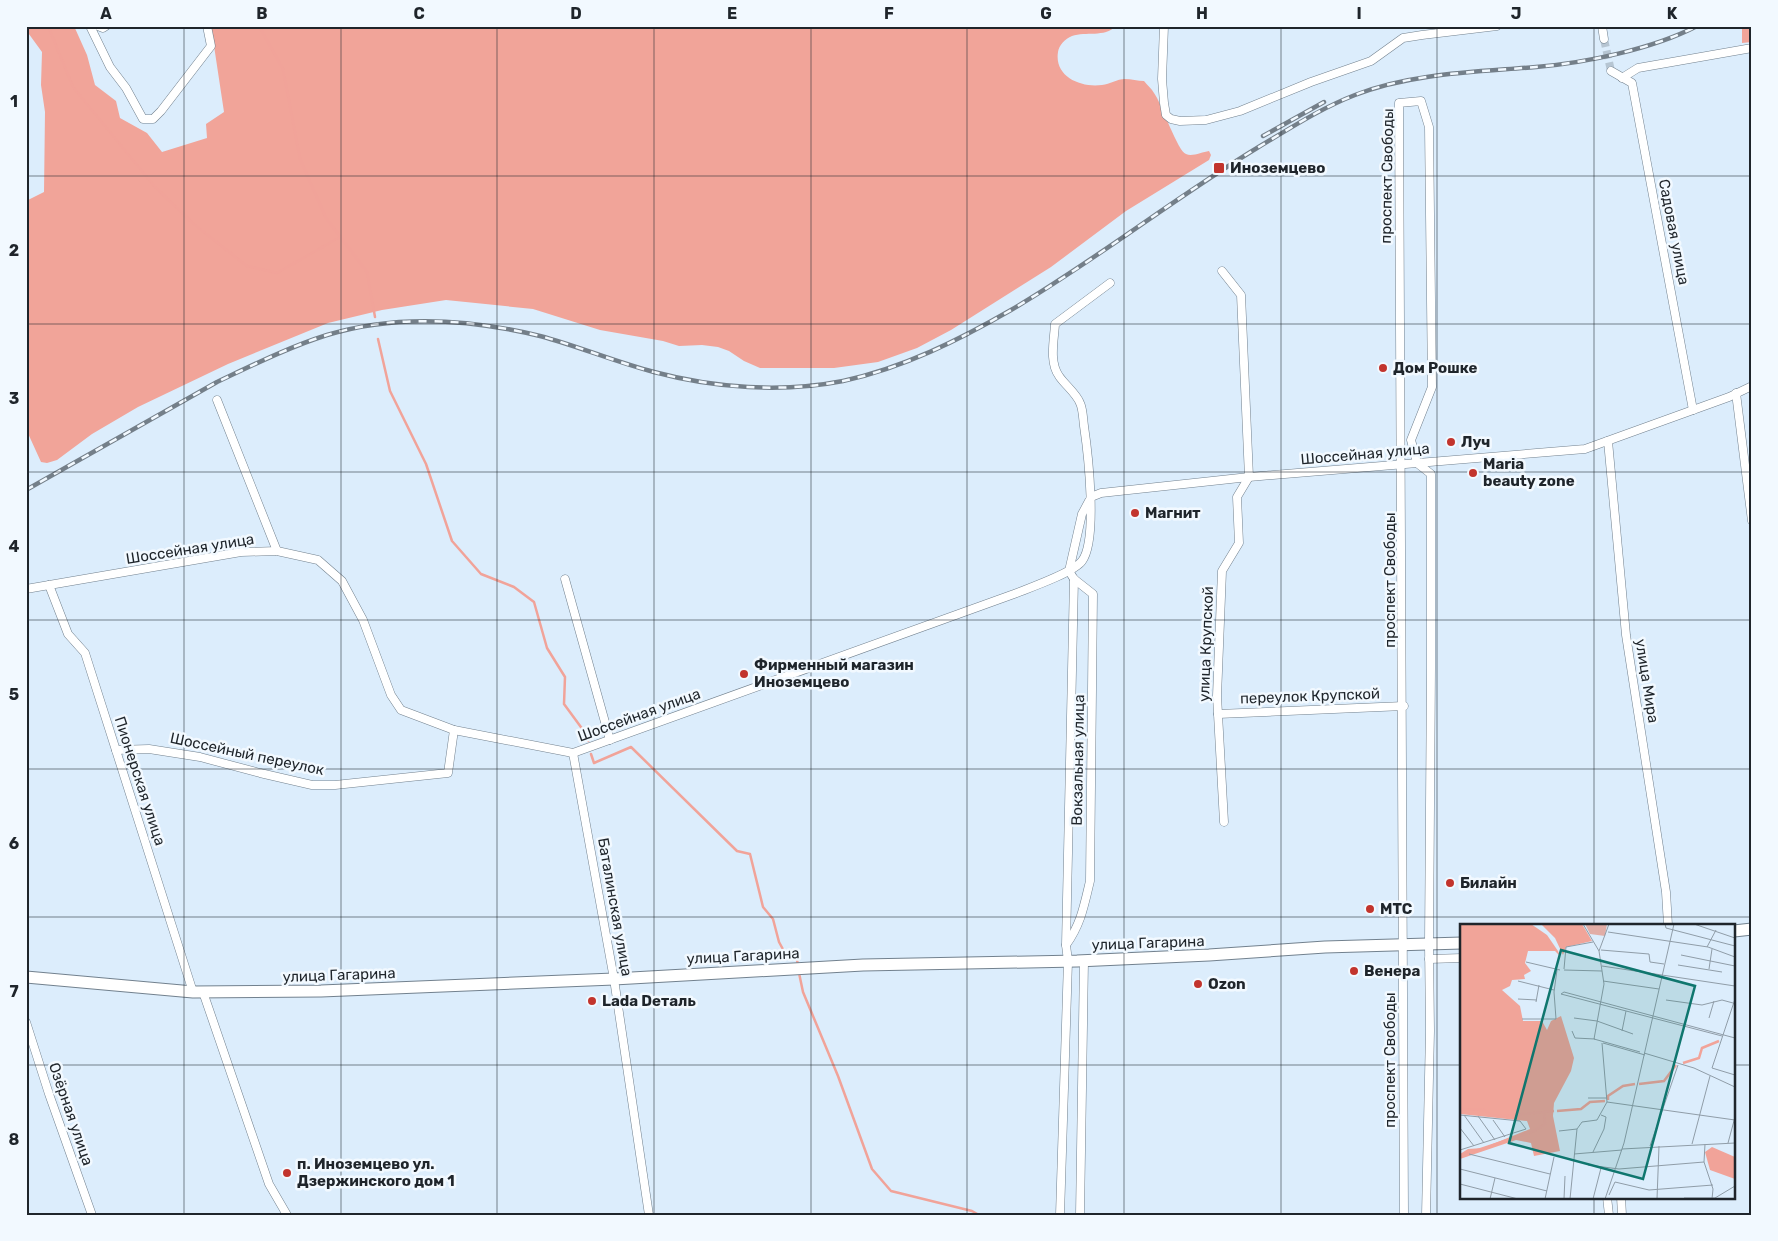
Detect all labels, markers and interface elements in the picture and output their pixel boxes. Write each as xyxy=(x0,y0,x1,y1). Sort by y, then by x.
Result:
text: A xyxy=(100,4,112,23)
text: B xyxy=(256,4,268,23)
text: C xyxy=(413,4,425,23)
text: D xyxy=(570,4,582,23)
text: E xyxy=(727,4,737,23)
text: F xyxy=(884,4,894,23)
text: G xyxy=(1040,4,1052,23)
text: H xyxy=(1196,4,1208,23)
text: I xyxy=(1356,4,1362,23)
text: J xyxy=(1511,4,1521,23)
text: K xyxy=(1667,4,1678,23)
text: 1 xyxy=(10,92,18,111)
street label: проспект Свободы xyxy=(1377,108,1397,244)
place label: Иноземцево xyxy=(1230,159,1326,177)
marker: Иноземцево xyxy=(1212,161,1226,175)
street label: Садовая улица xyxy=(1655,177,1693,287)
text: 2 xyxy=(9,241,19,260)
place label: Дом Рошке xyxy=(1393,359,1477,377)
marker: Дом Рошке xyxy=(1377,362,1389,374)
text: 3 xyxy=(9,389,19,408)
place label: Луч xyxy=(1461,433,1490,451)
marker: Луч xyxy=(1445,436,1457,448)
street label: Шоссейная улица xyxy=(1300,439,1430,469)
place label: Maria beauty zone xyxy=(1483,455,1575,490)
marker: Maria beauty zone xyxy=(1467,467,1479,479)
place label: Магнит xyxy=(1145,504,1201,522)
marker: Магнит xyxy=(1129,507,1141,519)
street label: проспект Свободы xyxy=(1381,512,1399,648)
street label: Шоссейная улица xyxy=(125,530,255,568)
text: 4 xyxy=(9,537,20,556)
street label: улица Крупской xyxy=(1195,586,1217,702)
street label: улица Мира xyxy=(1631,638,1663,724)
place label: Фирменный магазин Иноземцево xyxy=(754,656,914,691)
marker: Фирменный магазин Иноземцево xyxy=(738,668,750,680)
street label: Шоссейная улица xyxy=(575,684,703,746)
text: 5 xyxy=(9,685,19,704)
street label: переулок Крупской xyxy=(1240,685,1380,707)
street label: Вокзальная улица xyxy=(1068,694,1088,826)
street label: Пионерская улица xyxy=(111,714,169,848)
street label: Шоссейный переулок xyxy=(168,729,326,779)
text: 6 xyxy=(9,834,19,853)
street label: Баталинская улица xyxy=(594,836,636,978)
place label: Билайн xyxy=(1460,874,1517,892)
marker: Билайн xyxy=(1444,877,1456,889)
place label: МТС xyxy=(1380,900,1413,918)
marker: МТС xyxy=(1364,903,1376,915)
inset map xyxy=(1460,924,1736,1198)
street label: улица Гагарина xyxy=(1091,932,1205,954)
street label: улица Гагарина xyxy=(686,944,800,968)
place label: Венера xyxy=(1364,962,1420,980)
street label: улица Гагарина xyxy=(282,964,396,986)
marker: Венера xyxy=(1348,965,1360,977)
place label: Ozon xyxy=(1208,975,1246,993)
marker: Ozon xyxy=(1192,978,1204,990)
text: 7 xyxy=(9,982,19,1001)
place label: Lada Dеталь xyxy=(602,992,696,1010)
street label: проспект Свободы xyxy=(1381,992,1399,1128)
marker: Lada Dеталь xyxy=(586,995,598,1007)
street label: Озёрная улица xyxy=(45,1060,97,1168)
text: 8 xyxy=(9,1130,20,1149)
place label: п. Иноземцево ул. Дзержинского дом 1 xyxy=(297,1155,455,1190)
marker: п. Иноземцево ул. Дзержинского дом 1 xyxy=(281,1167,293,1179)

